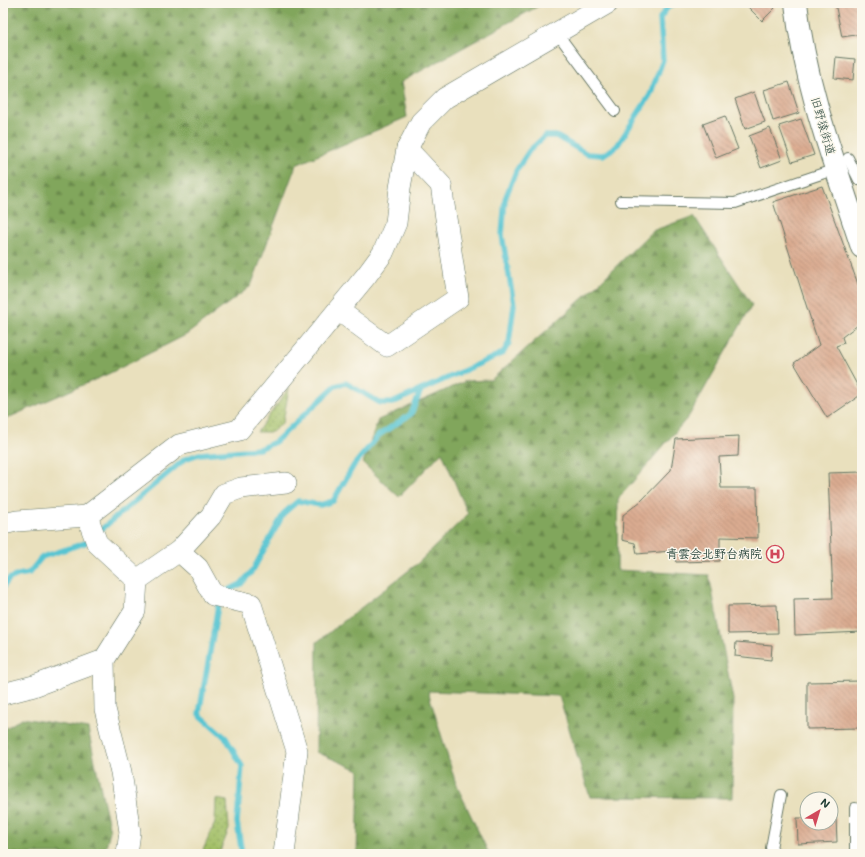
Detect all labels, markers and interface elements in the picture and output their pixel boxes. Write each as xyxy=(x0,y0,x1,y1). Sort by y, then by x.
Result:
street label: 旧野猿街道 xyxy=(808,95,840,157)
hospital icon: 青雲会北野台病院 xyxy=(765,544,785,564)
place label: 青雲会北野台病院 xyxy=(666,545,762,561)
north arrow xyxy=(799,791,839,831)
text: N xyxy=(818,794,833,811)

